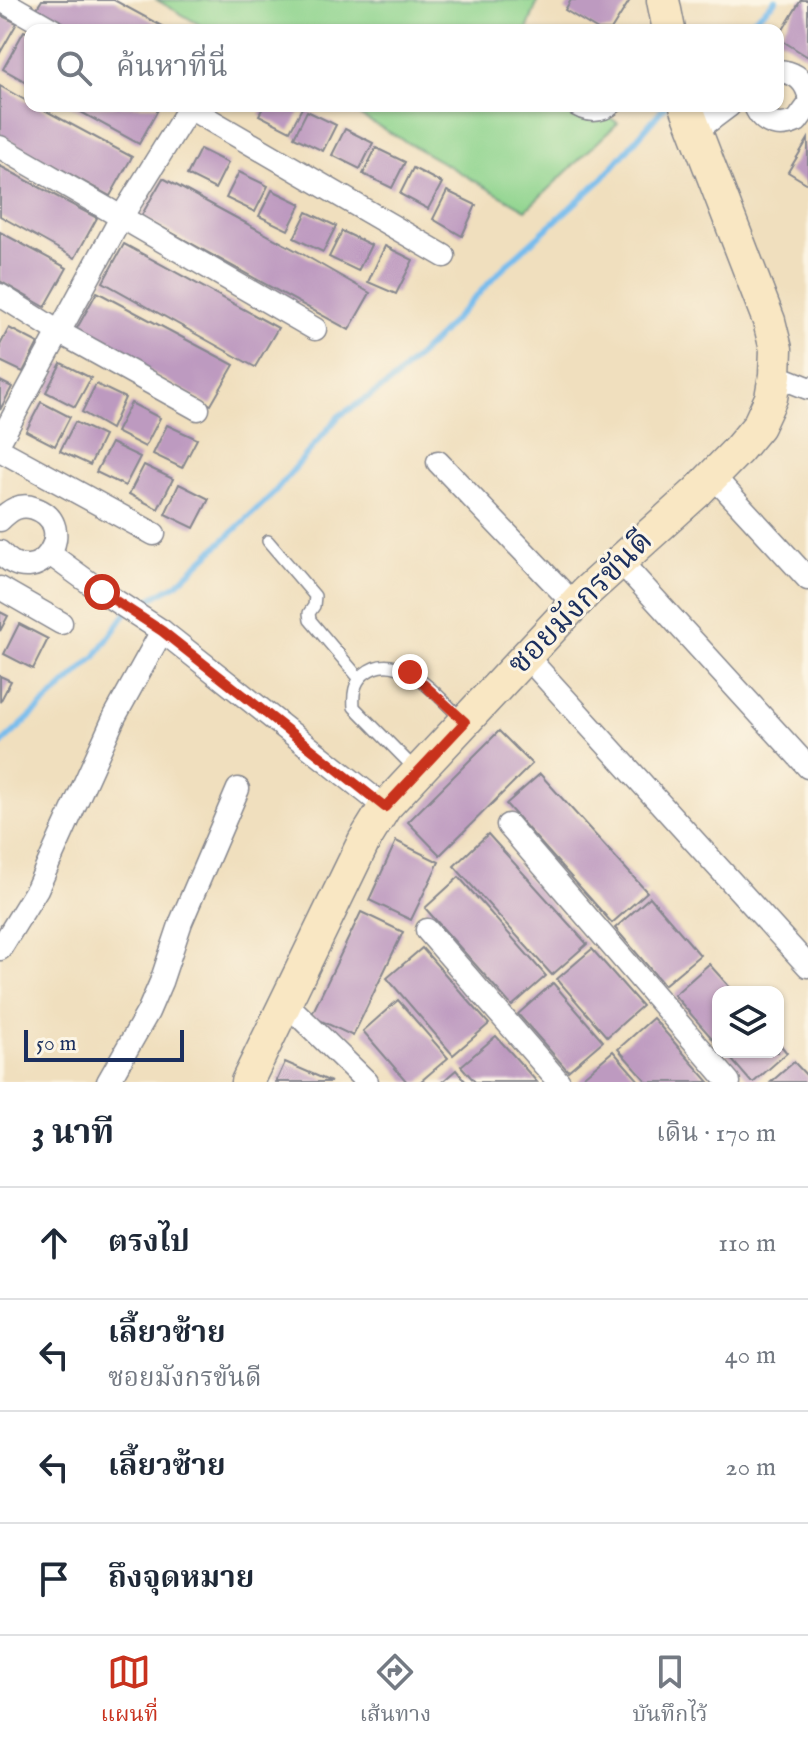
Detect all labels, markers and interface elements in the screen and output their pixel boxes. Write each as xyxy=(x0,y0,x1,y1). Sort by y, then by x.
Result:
search box xyxy=(24,24,784,112)
icon: search xyxy=(52,46,96,90)
text: ค้นหาที่นี่ xyxy=(116,49,228,87)
street label: ซอยมังกรขันดี xyxy=(500,522,662,684)
route start xyxy=(84,574,120,610)
route end xyxy=(392,654,428,690)
map controls xyxy=(712,986,784,1058)
button: layers xyxy=(712,986,784,1058)
scale bar xyxy=(24,1026,184,1062)
text: 50 m xyxy=(36,1030,77,1058)
text: 3 นาที xyxy=(32,1112,114,1155)
text: เดิน · 170 m xyxy=(656,1117,776,1150)
icon: ahead xyxy=(32,1221,76,1265)
text: ตรงไป xyxy=(108,1224,190,1262)
text: 110 m xyxy=(718,1227,776,1260)
text: เลี้ยวซ้าย xyxy=(108,1315,226,1353)
icon: left xyxy=(32,1333,76,1377)
text: 40 m xyxy=(725,1339,776,1372)
text: ซอยมังกรขันดี xyxy=(108,1362,262,1395)
icon: left xyxy=(32,1445,76,1489)
text: เลี้ยวซ้าย xyxy=(108,1448,226,1486)
text: 20 m xyxy=(725,1451,776,1484)
icon: arrive xyxy=(32,1557,76,1601)
text: ถึงจุดหมาย xyxy=(108,1560,254,1598)
tab: แผนที่ xyxy=(101,1650,158,1733)
tab: เส้นทาง xyxy=(359,1650,431,1733)
tab: บันทึกไว้ xyxy=(632,1650,707,1733)

